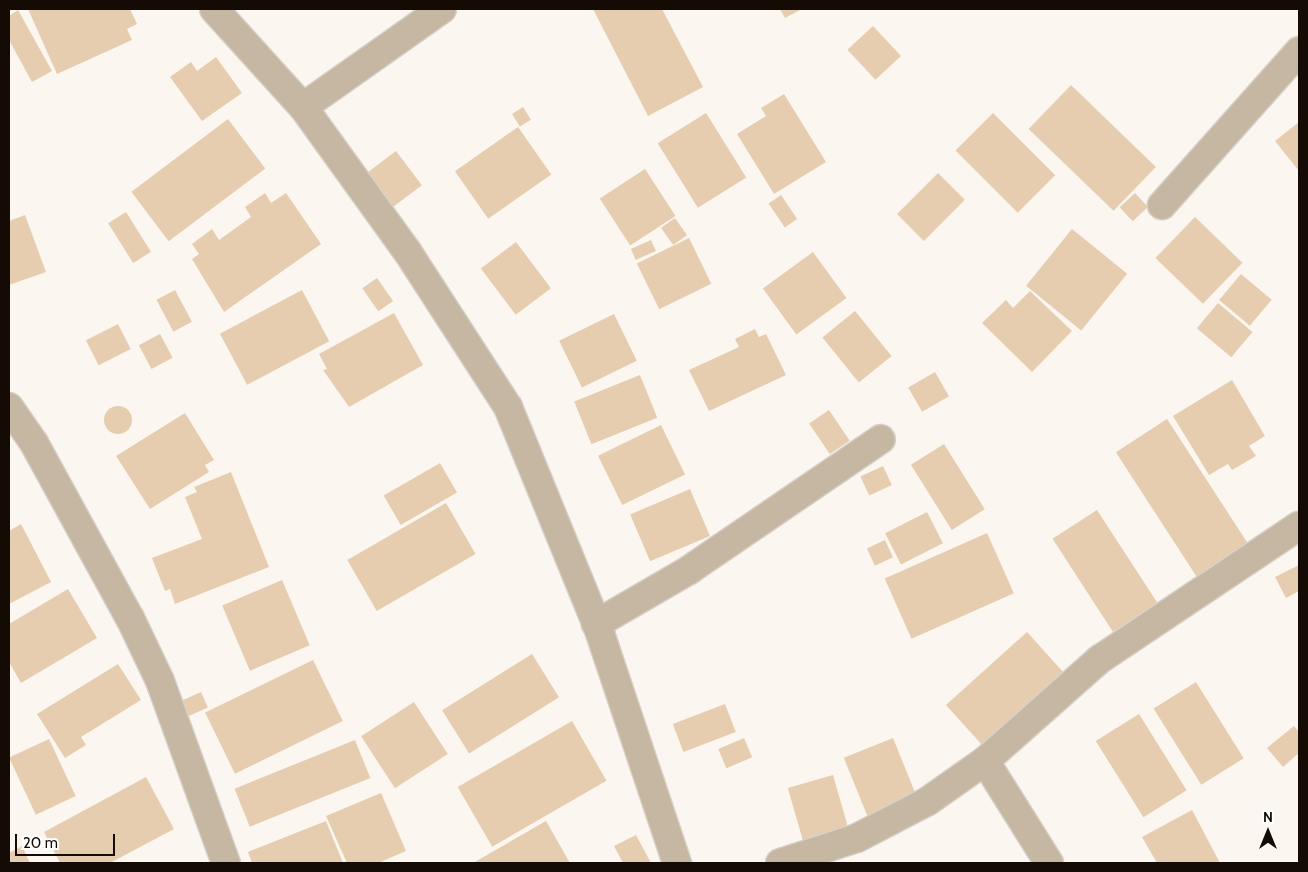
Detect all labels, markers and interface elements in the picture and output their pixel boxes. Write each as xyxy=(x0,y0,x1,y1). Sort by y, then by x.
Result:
north arrow xyxy=(1243,807,1293,857)
text: N xyxy=(1263,808,1273,826)
scale bar xyxy=(18,824,118,856)
text: 20 m xyxy=(23,834,58,852)

